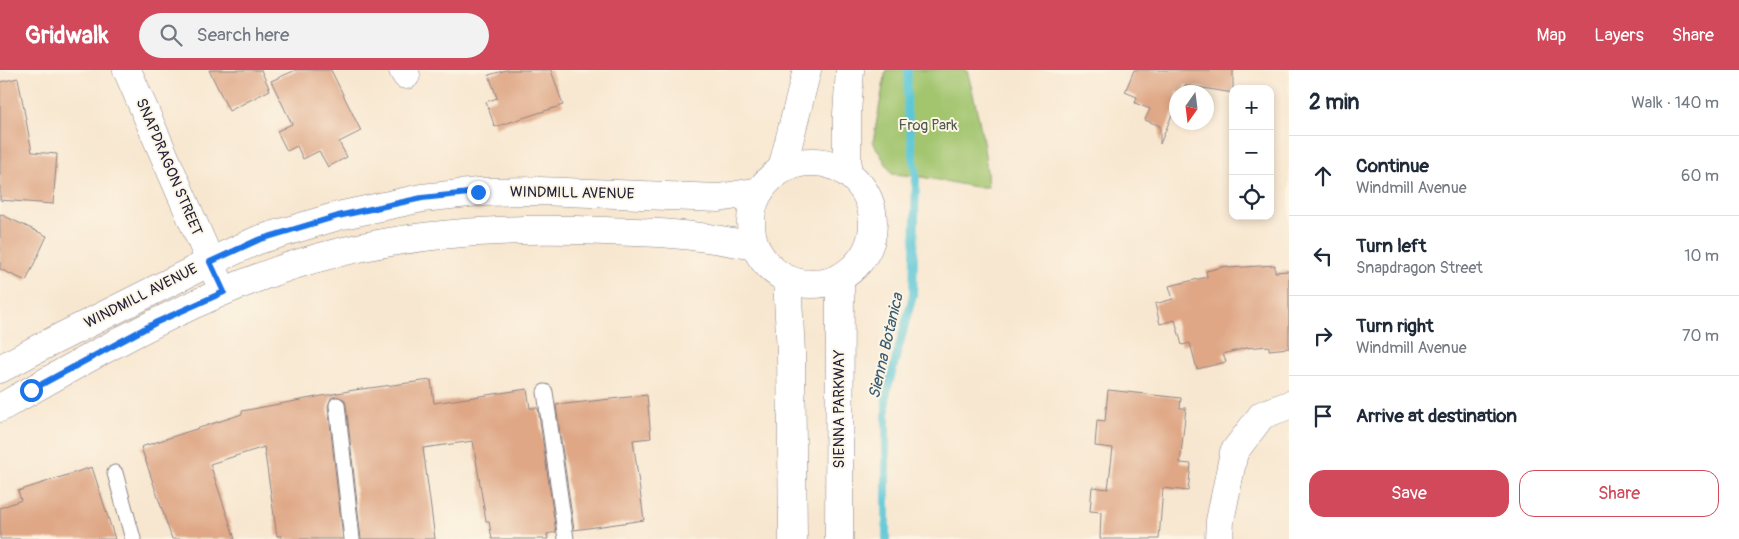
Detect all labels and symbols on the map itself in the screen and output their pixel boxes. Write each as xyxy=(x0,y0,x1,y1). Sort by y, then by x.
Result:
north arrow xyxy=(1169,85,1214,130)
street label: SNAPDRAGON STREET xyxy=(131,96,207,238)
park label: Frog Park xyxy=(898,116,958,135)
route end xyxy=(467,181,490,204)
street label: WINDMILL AVENUE xyxy=(510,182,635,204)
street label: WINDMILL AVENUE xyxy=(81,259,201,333)
water label: Sienna Botanica xyxy=(864,290,908,401)
street label: SIENNA PARKWAY xyxy=(830,349,849,468)
route start xyxy=(20,379,43,402)

